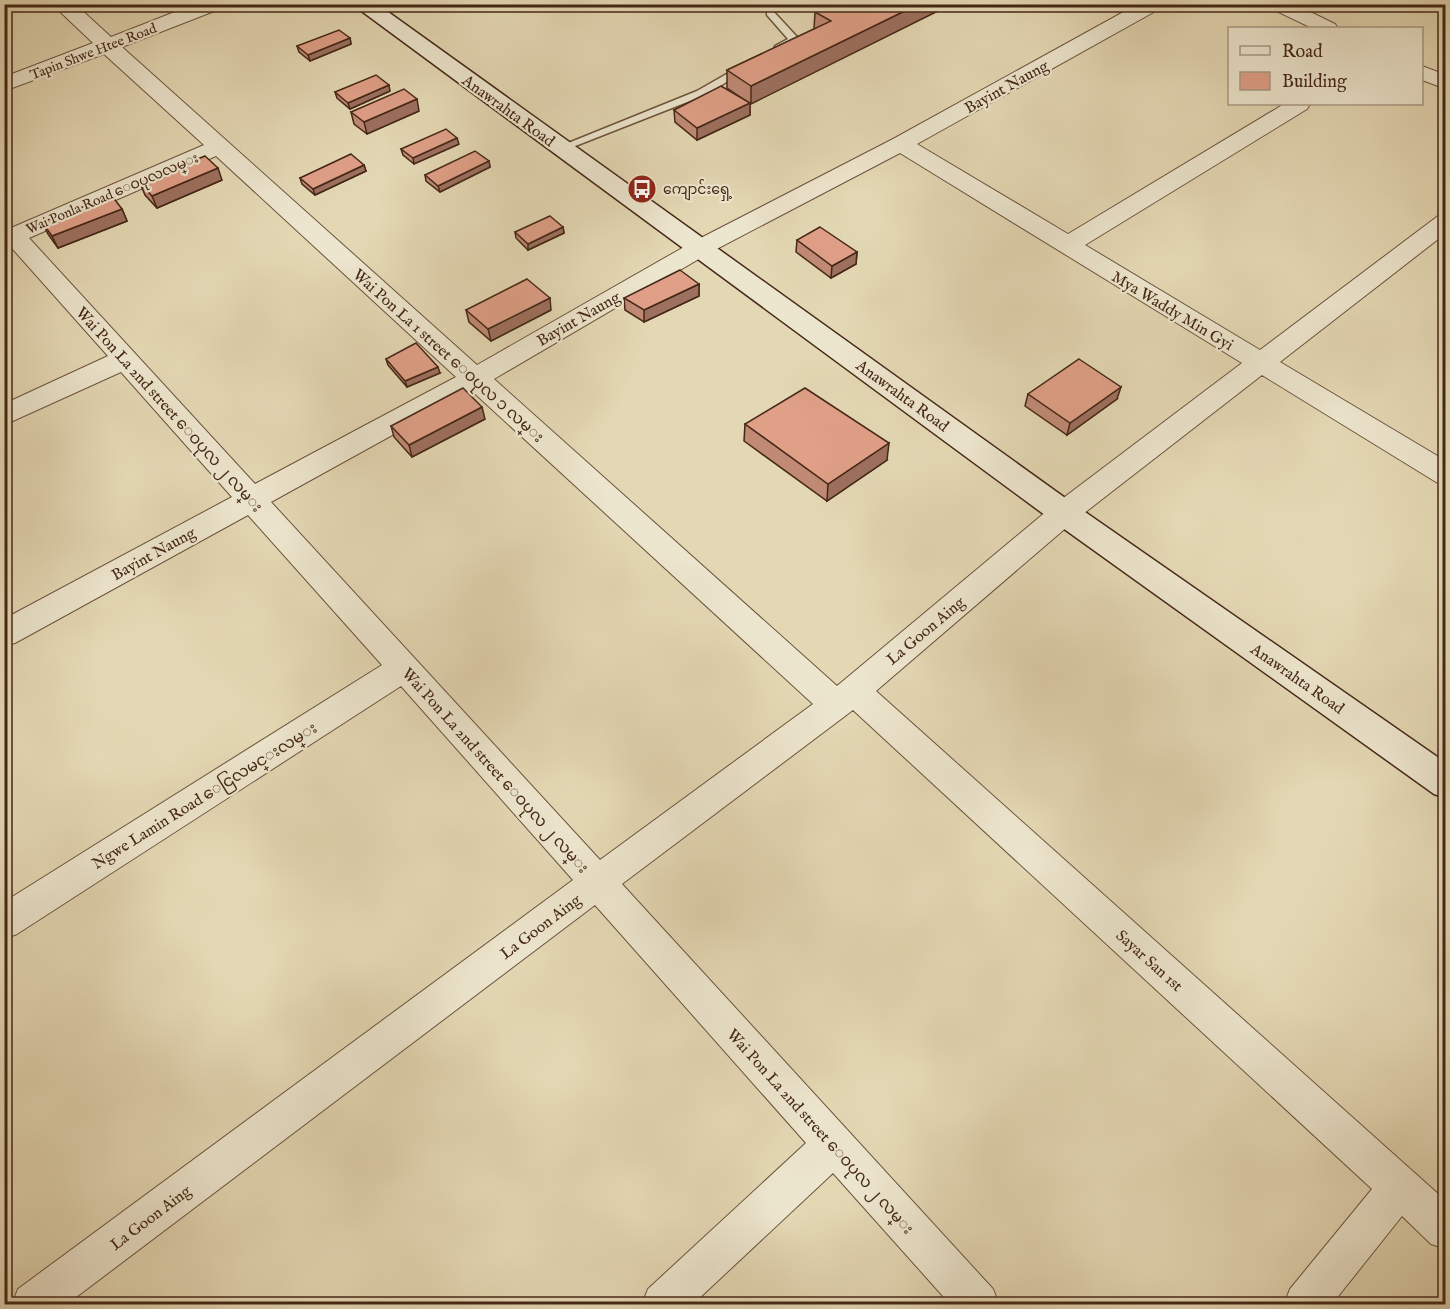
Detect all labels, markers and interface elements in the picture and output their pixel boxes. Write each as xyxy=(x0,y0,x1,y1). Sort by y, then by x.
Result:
street label: Tapin Shwe Htee Road xyxy=(27,19,160,84)
legend xyxy=(1228,27,1423,105)
text: Road xyxy=(1282,41,1323,64)
street label: Bayint Naung xyxy=(962,56,1053,119)
street label: Anawrahta Road xyxy=(457,71,559,152)
text: Building xyxy=(1282,71,1347,94)
street label: Wai Ponla Road ေဝပုလလမ္း xyxy=(23,149,202,240)
bus stop icon: ကျောင်းရှေ့ xyxy=(626,173,658,205)
place label: ကျောင်းရှေ့ xyxy=(663,179,732,201)
street label: Wai Pon La 1 street ေဝပုလ ၁ လမ္း xyxy=(346,265,547,450)
street label: Mya Waddy Min Gyi xyxy=(1107,267,1237,356)
street label: Bayint Naung xyxy=(534,288,624,352)
street label: Wai Pon La 2nd street ေဝပုလ ၂ လမ္း xyxy=(69,303,266,519)
street label: Anawrahta Road xyxy=(851,356,953,437)
street label: Bayint Naung xyxy=(109,523,200,586)
street label: La Goon Aing xyxy=(883,593,970,670)
street label: Anawrahta Road xyxy=(1245,639,1348,720)
street label: Wai Pon La 2nd street ေဝပုလ ၂ လမ္း xyxy=(395,664,592,880)
street label: Ngwe Lamin Road ေငြလမင္းလမ္း xyxy=(87,716,322,876)
street label: La Goon Aing xyxy=(497,891,586,964)
street label: Sayar San 1st xyxy=(1111,926,1187,997)
street label: Wai Pon La 2nd street ေဝပုလ ၂ လမ္း xyxy=(720,1025,917,1241)
street label: La Goon Aing xyxy=(107,1182,196,1255)

